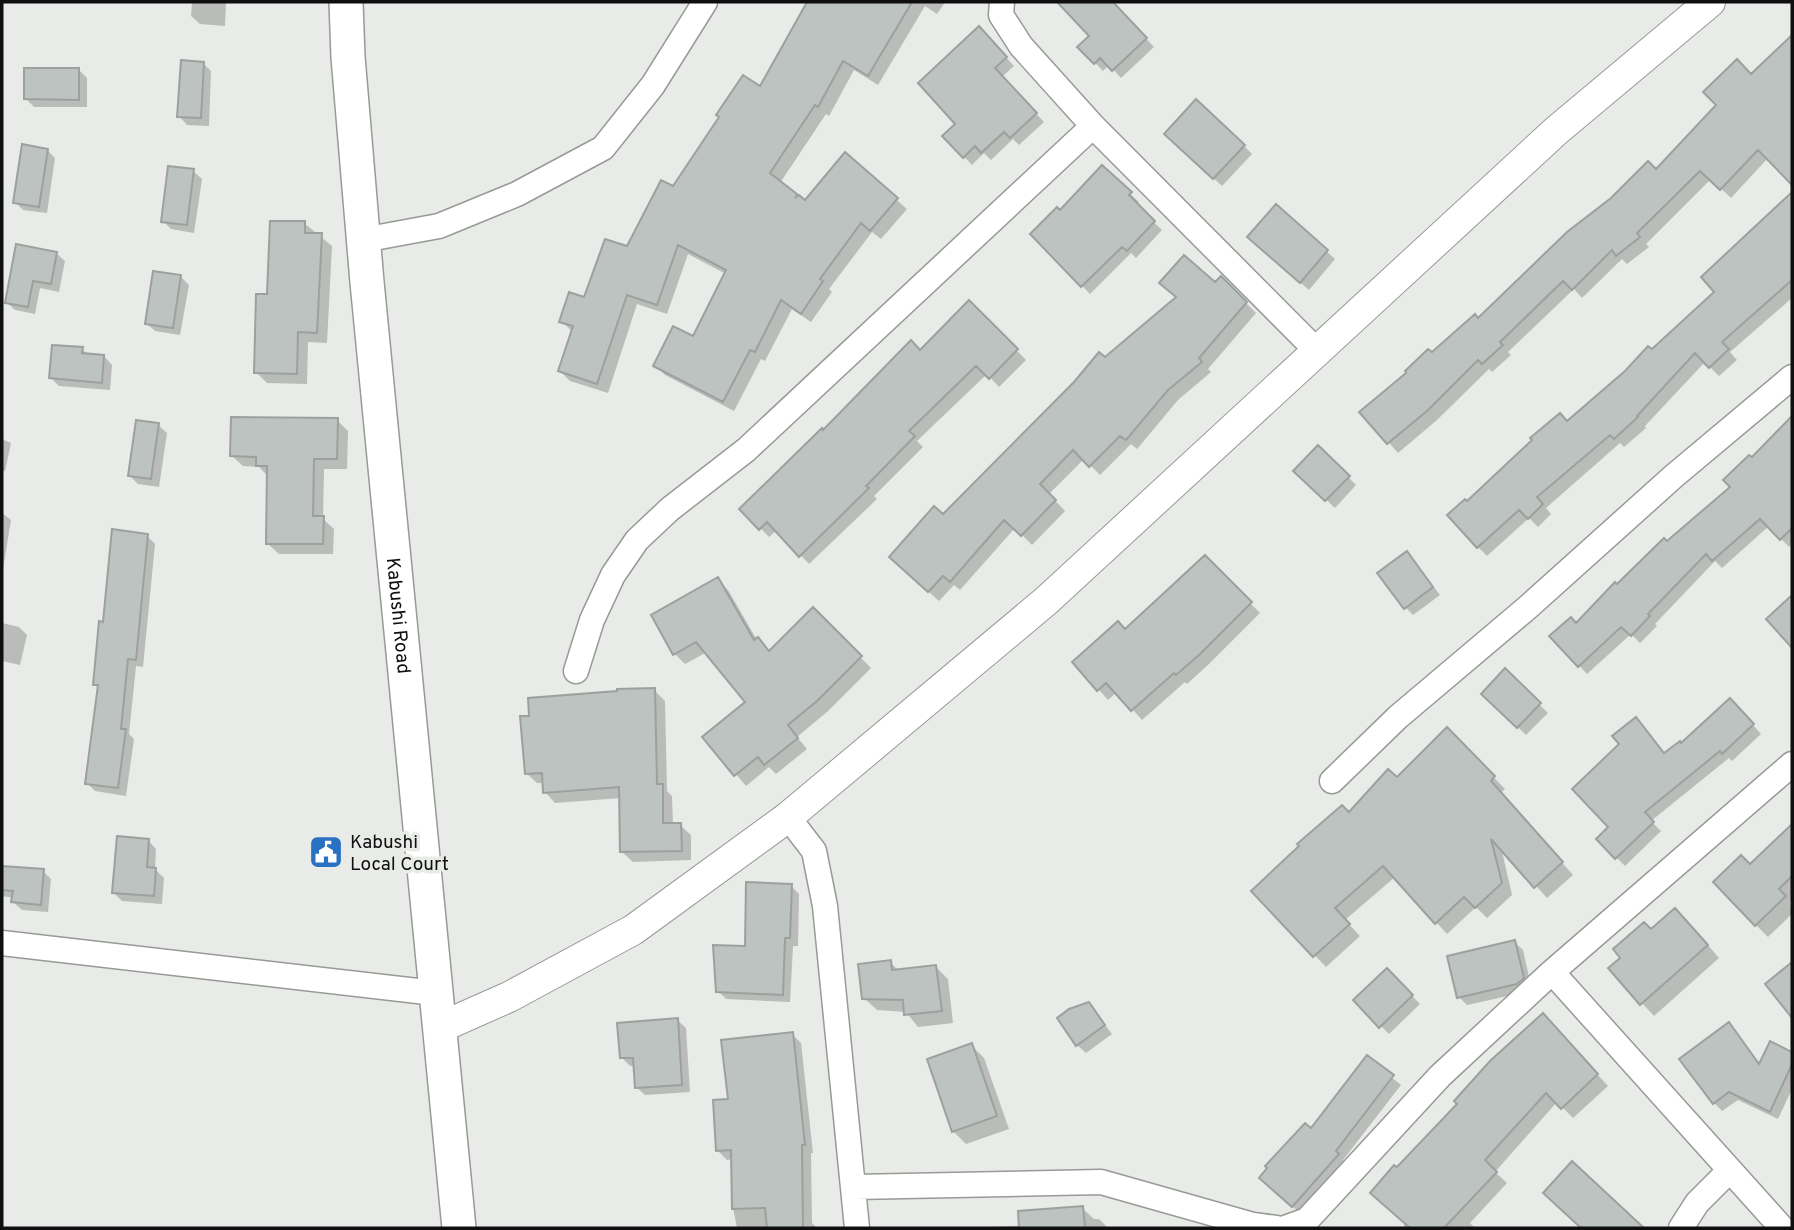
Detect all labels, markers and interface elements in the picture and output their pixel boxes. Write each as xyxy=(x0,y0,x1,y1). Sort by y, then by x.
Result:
street label: Kabushi Road xyxy=(380,557,415,675)
place label: Kabushi Local Court xyxy=(350,831,449,877)
public building icon: Kabushi Local Court xyxy=(307,833,345,871)

